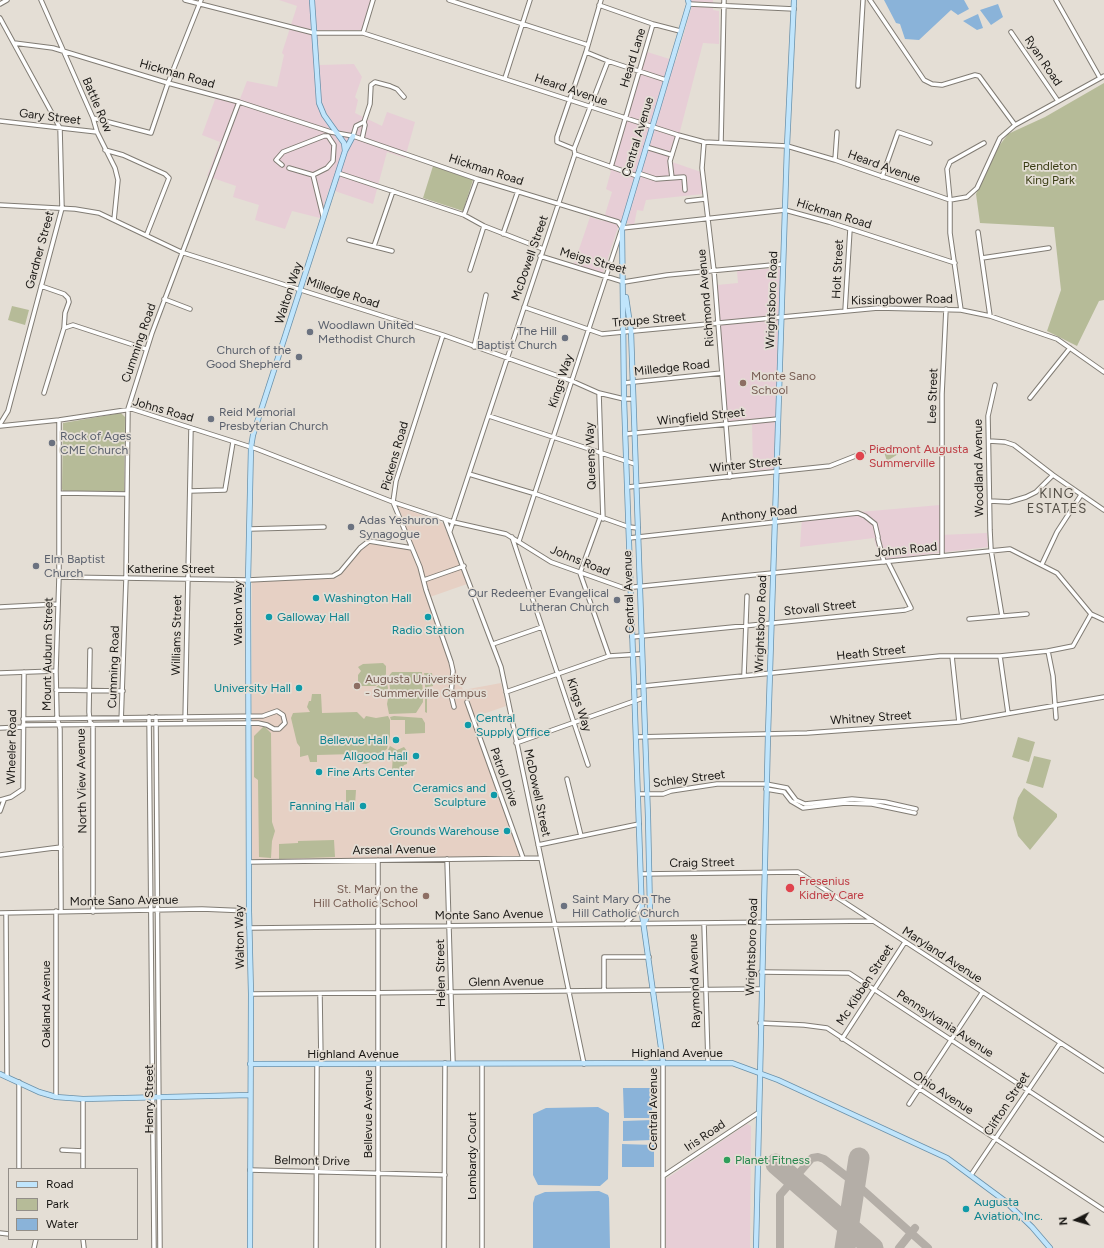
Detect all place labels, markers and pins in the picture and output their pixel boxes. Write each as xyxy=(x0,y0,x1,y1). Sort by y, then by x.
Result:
place label: Woodlawn United Methodist Church xyxy=(318,318,415,346)
place label: The Hill Baptist Church xyxy=(477,324,557,352)
marker: Woodlawn United Methodist Church xyxy=(305,327,315,337)
marker: The Hill Baptist Church xyxy=(560,333,570,343)
place label: Church of the Good Shepherd xyxy=(206,343,291,371)
marker: Church of the Good Shepherd xyxy=(294,352,304,362)
place label: Monte Sano School xyxy=(751,369,816,397)
marker: Monte Sano School xyxy=(738,378,748,388)
place label: Reid Memorial Presbyterian Church xyxy=(219,405,328,433)
marker: Reid Memorial Presbyterian Church xyxy=(206,414,216,424)
place label: Rock of Ages CME Church xyxy=(60,429,131,457)
marker: Rock of Ages CME Church xyxy=(47,438,57,448)
place label: Piedmont Augusta Summerville xyxy=(869,442,968,470)
marker: Piedmont Augusta Summerville xyxy=(854,450,866,462)
place label: Adas Yeshuron Synagogue xyxy=(359,513,439,541)
marker: Adas Yeshuron Synagogue xyxy=(346,522,356,532)
place label: Elm Baptist Church xyxy=(44,552,105,580)
marker: Elm Baptist Church xyxy=(31,561,41,571)
place label: Our Redeemer Evangelical Lutheran Church xyxy=(468,586,609,614)
place label: Washington Hall xyxy=(324,591,412,605)
marker: Washington Hall xyxy=(311,593,321,603)
marker: Our Redeemer Evangelical Lutheran Church xyxy=(612,595,622,605)
place label: Galloway Hall xyxy=(277,610,349,624)
marker: Galloway Hall xyxy=(264,612,274,622)
marker: Radio Station xyxy=(423,612,433,622)
place label: Radio Station xyxy=(392,623,464,637)
place label: Augusta University - Summerville Campus xyxy=(365,672,486,700)
place label: University Hall xyxy=(214,681,291,695)
marker: Augusta University - Summerville Campus xyxy=(352,681,362,691)
marker: University Hall xyxy=(294,683,304,693)
place label: Central Supply Office xyxy=(476,711,550,739)
marker: Central Supply Office xyxy=(463,720,473,730)
place label: Bellevue Hall xyxy=(320,733,388,747)
marker: Bellevue Hall xyxy=(391,735,401,745)
place label: Allgood Hall xyxy=(343,749,408,763)
marker: Allgood Hall xyxy=(411,751,421,761)
place label: Fine Arts Center xyxy=(327,765,415,779)
marker: Fine Arts Center xyxy=(314,767,324,777)
place label: Ceramics and Sculpture xyxy=(413,781,486,809)
marker: Ceramics and Sculpture xyxy=(489,790,499,800)
place label: Fanning Hall xyxy=(289,799,355,813)
marker: Fanning Hall xyxy=(358,801,368,811)
place label: Grounds Warehouse xyxy=(390,824,499,838)
marker: Grounds Warehouse xyxy=(502,826,512,836)
place label: Fresenius Kidney Care xyxy=(799,874,864,902)
place label: St. Mary on the Hill Catholic School xyxy=(313,882,418,910)
marker: Fresenius Kidney Care xyxy=(784,882,796,894)
marker: St. Mary on the Hill Catholic School xyxy=(421,891,431,901)
place label: Saint Mary On The Hill Catholic Church xyxy=(572,892,679,920)
marker: Saint Mary On The Hill Catholic Church xyxy=(559,901,569,911)
place label: Planet Fitness xyxy=(735,1153,810,1167)
marker: Planet Fitness xyxy=(722,1155,732,1165)
place label: Augusta Aviation, Inc. xyxy=(974,1195,1043,1223)
marker: Augusta Aviation, Inc. xyxy=(961,1204,971,1214)

